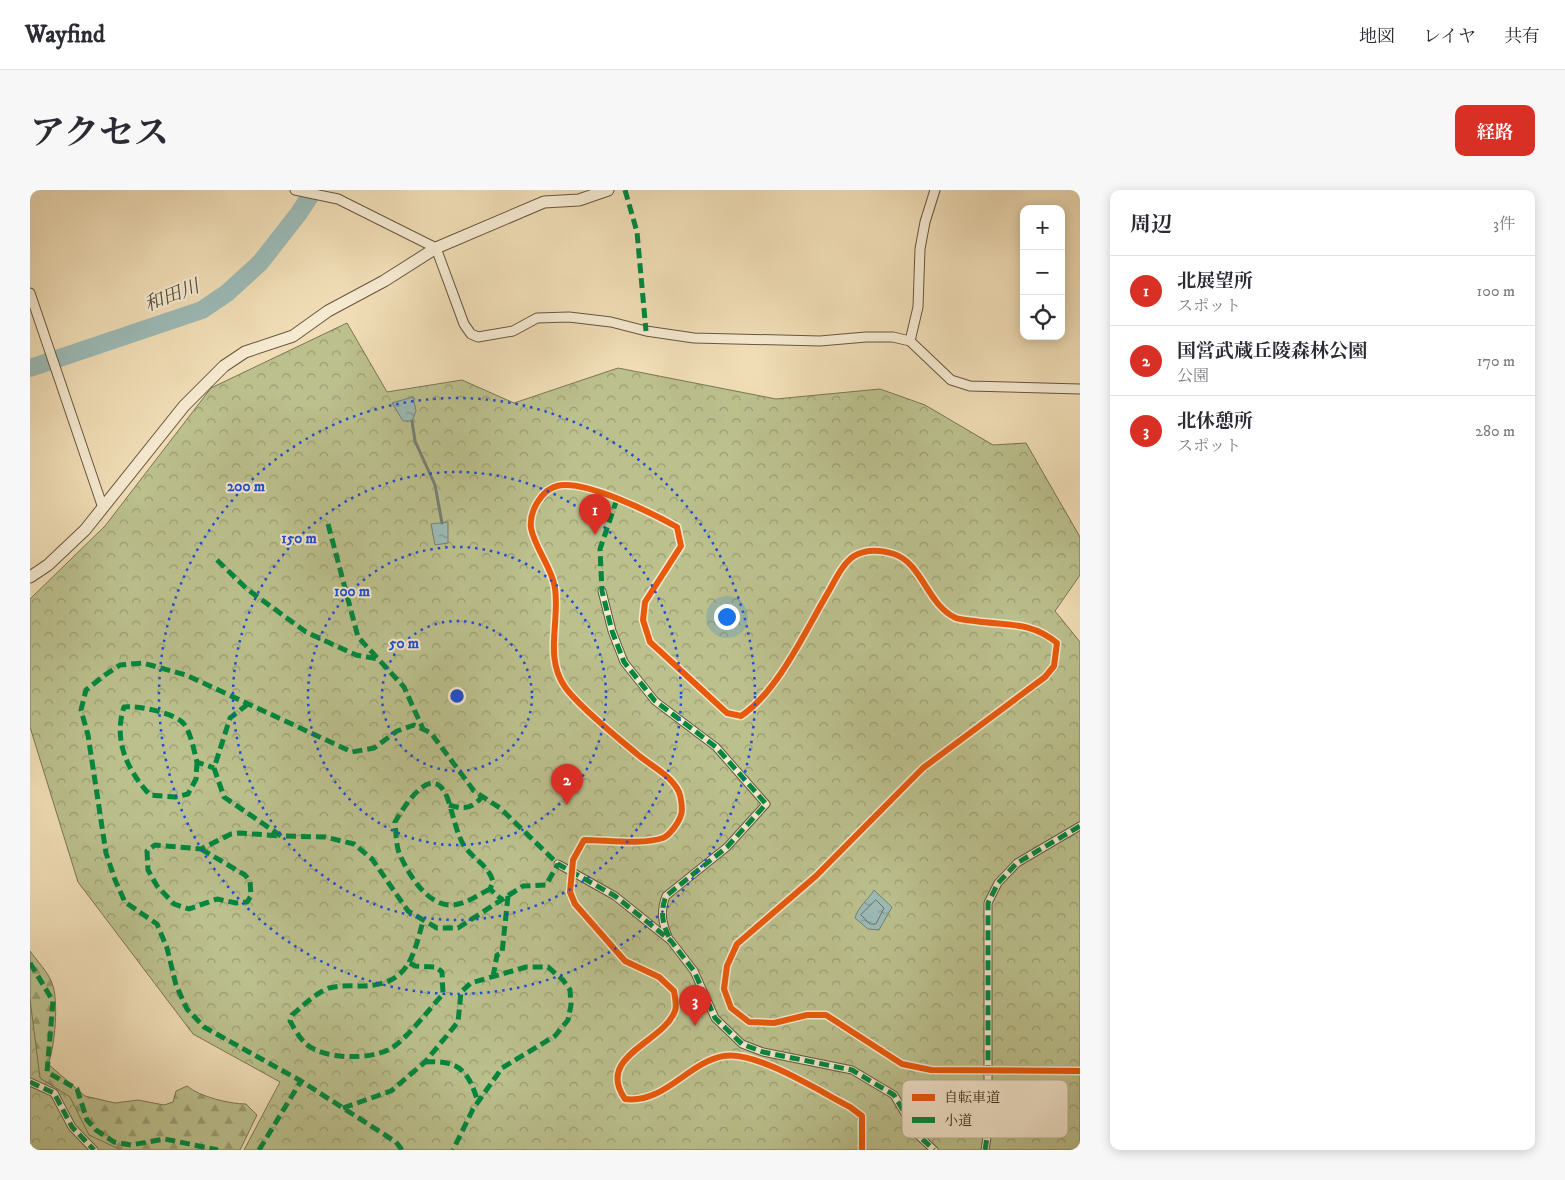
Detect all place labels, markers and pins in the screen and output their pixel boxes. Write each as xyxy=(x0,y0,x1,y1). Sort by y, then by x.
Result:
pin: 1 xyxy=(579,494,611,535)
centre of rings xyxy=(448,687,466,705)
pin: 2 xyxy=(551,764,583,805)
pin: 3 xyxy=(679,985,711,1026)

